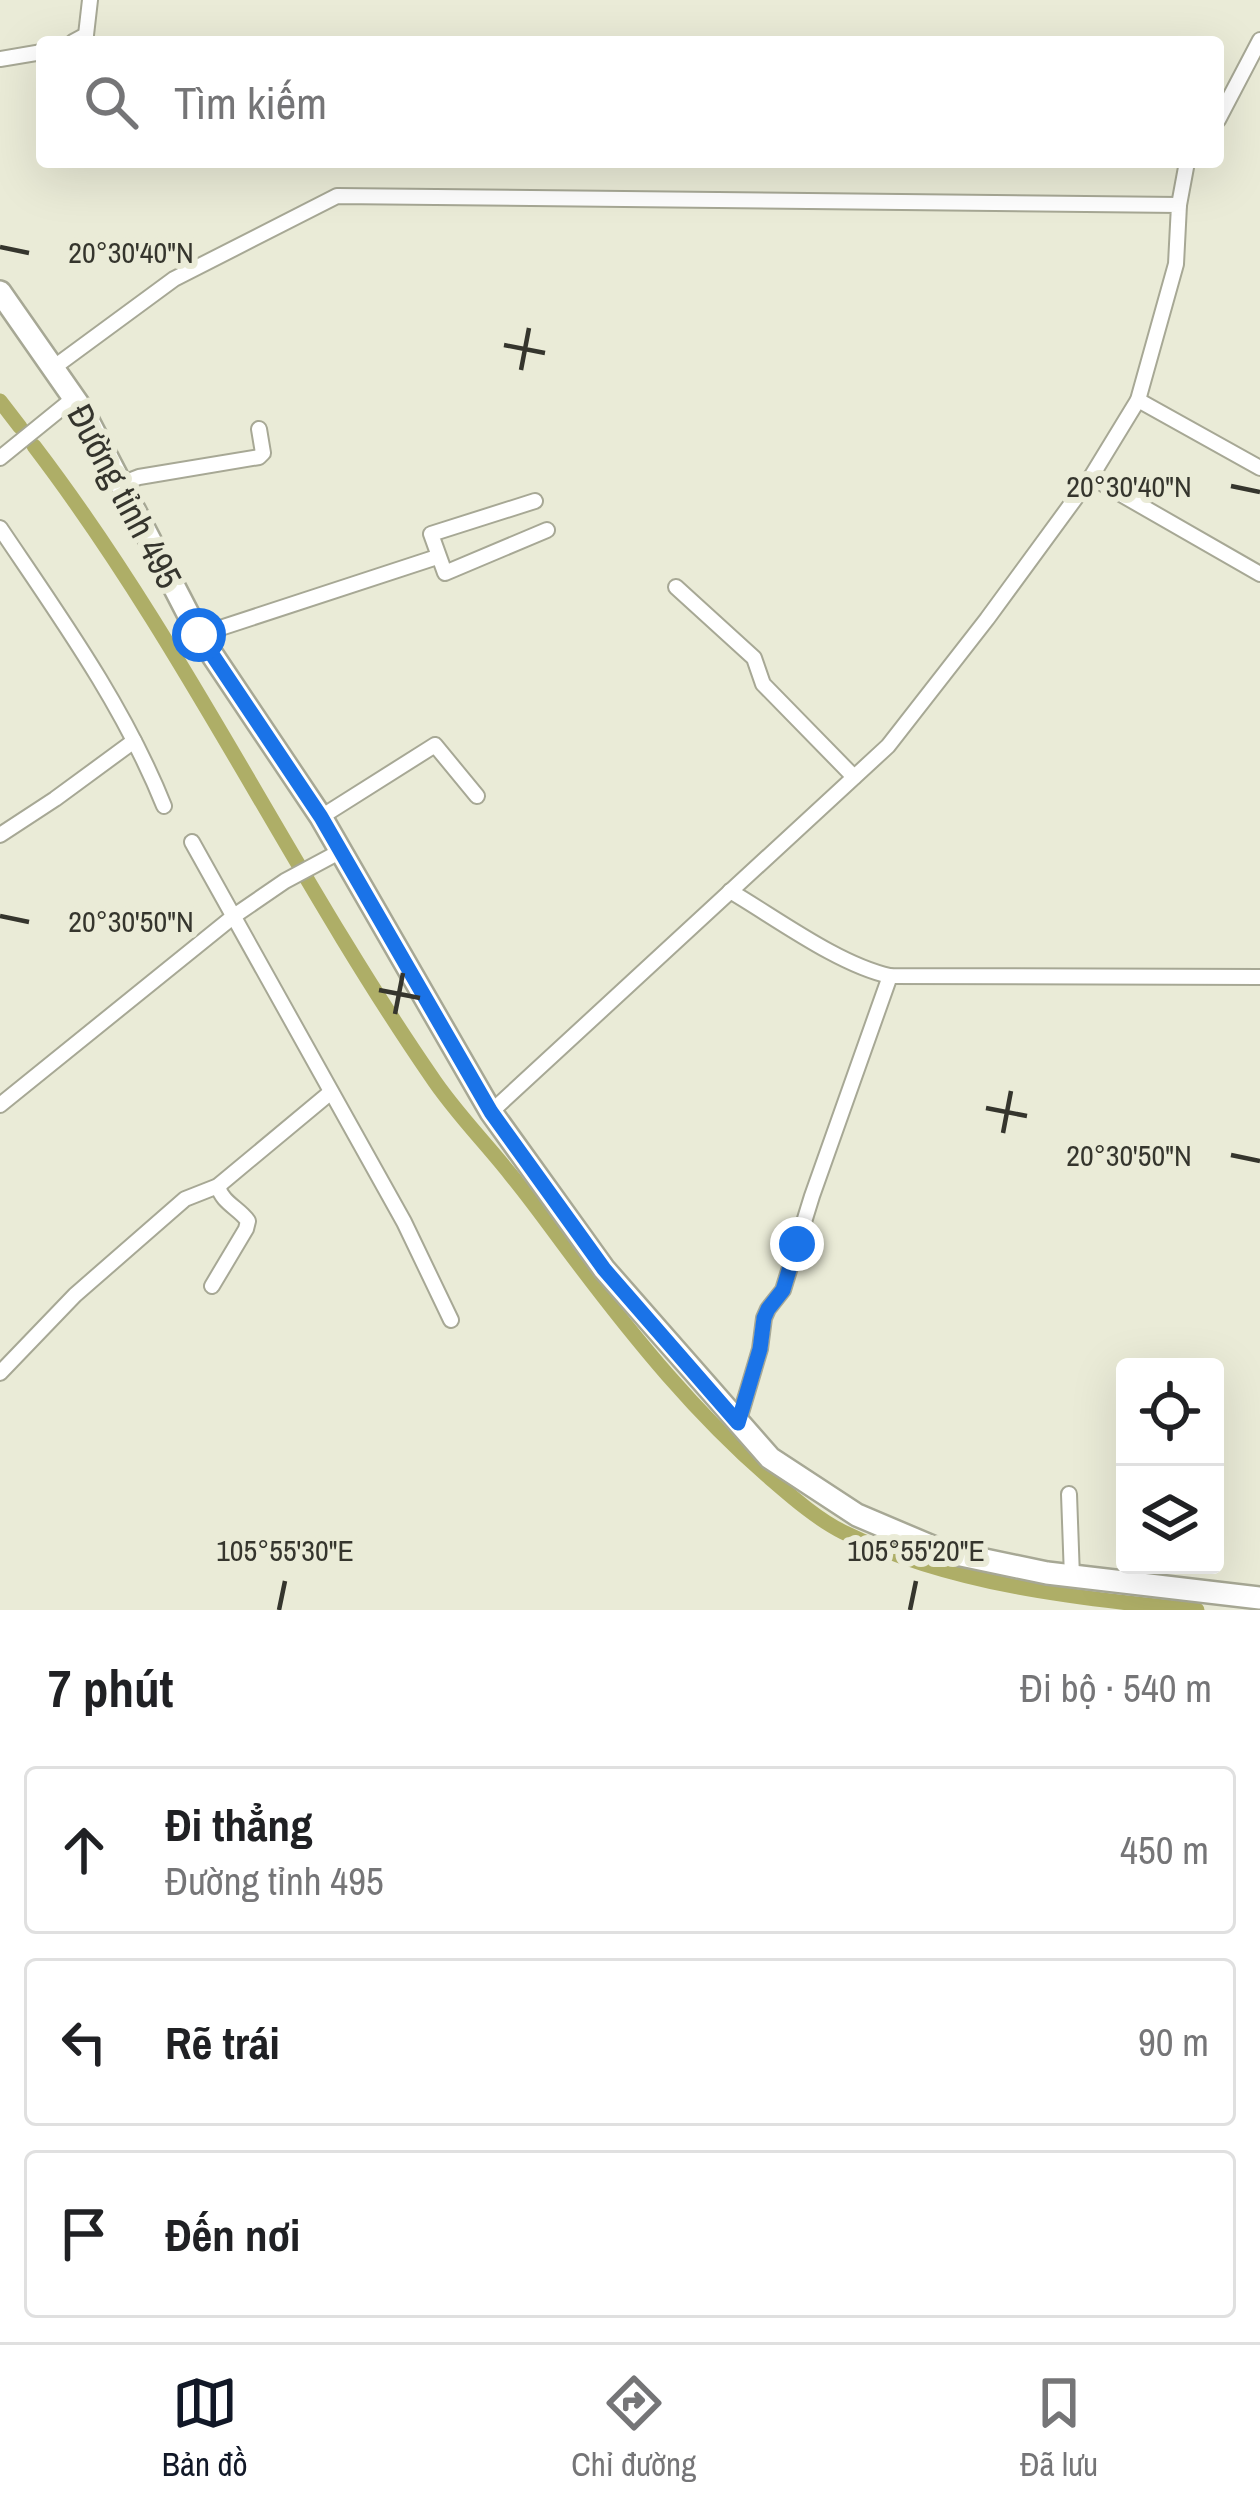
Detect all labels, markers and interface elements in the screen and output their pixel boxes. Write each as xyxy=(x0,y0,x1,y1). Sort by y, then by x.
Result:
search box xyxy=(36,36,1224,168)
icon: search xyxy=(78,69,144,135)
text: Tìm kiếm xyxy=(174,72,327,133)
text: 20°30'40"N xyxy=(68,232,194,272)
street label: Đường tỉnh 495 xyxy=(56,396,194,596)
text: 20°30'40"N xyxy=(1066,466,1192,506)
route start xyxy=(172,608,226,662)
text: 20°30'50"N xyxy=(68,901,194,941)
text: 20°30'50"N xyxy=(1066,1135,1192,1175)
route end xyxy=(770,1217,824,1271)
map controls xyxy=(1116,1358,1224,1574)
button: locate xyxy=(1116,1358,1224,1466)
button: layers xyxy=(1116,1466,1224,1574)
text: 105°55'30"E xyxy=(216,1530,354,1570)
text: 105°55'20"E xyxy=(847,1530,985,1570)
text: 7 phút xyxy=(48,1654,173,1723)
text: Đi bộ · 540 m xyxy=(1020,1662,1212,1714)
text: Đi thẳng xyxy=(165,1794,313,1855)
icon: ahead xyxy=(51,1817,117,1883)
text: 450 m xyxy=(1120,1824,1209,1876)
text: Đường tỉnh 495 xyxy=(165,1855,384,1907)
icon: left xyxy=(51,2009,117,2075)
text: Rẽ trái xyxy=(165,2012,280,2073)
text: 90 m xyxy=(1138,2016,1209,2068)
icon: arrive xyxy=(51,2201,117,2267)
text: Đến nơi xyxy=(165,2204,300,2265)
tab: Bản đồ xyxy=(162,2370,248,2486)
tab: Chỉ đường xyxy=(571,2370,696,2486)
tab: Đã lưu xyxy=(1020,2370,1098,2486)

